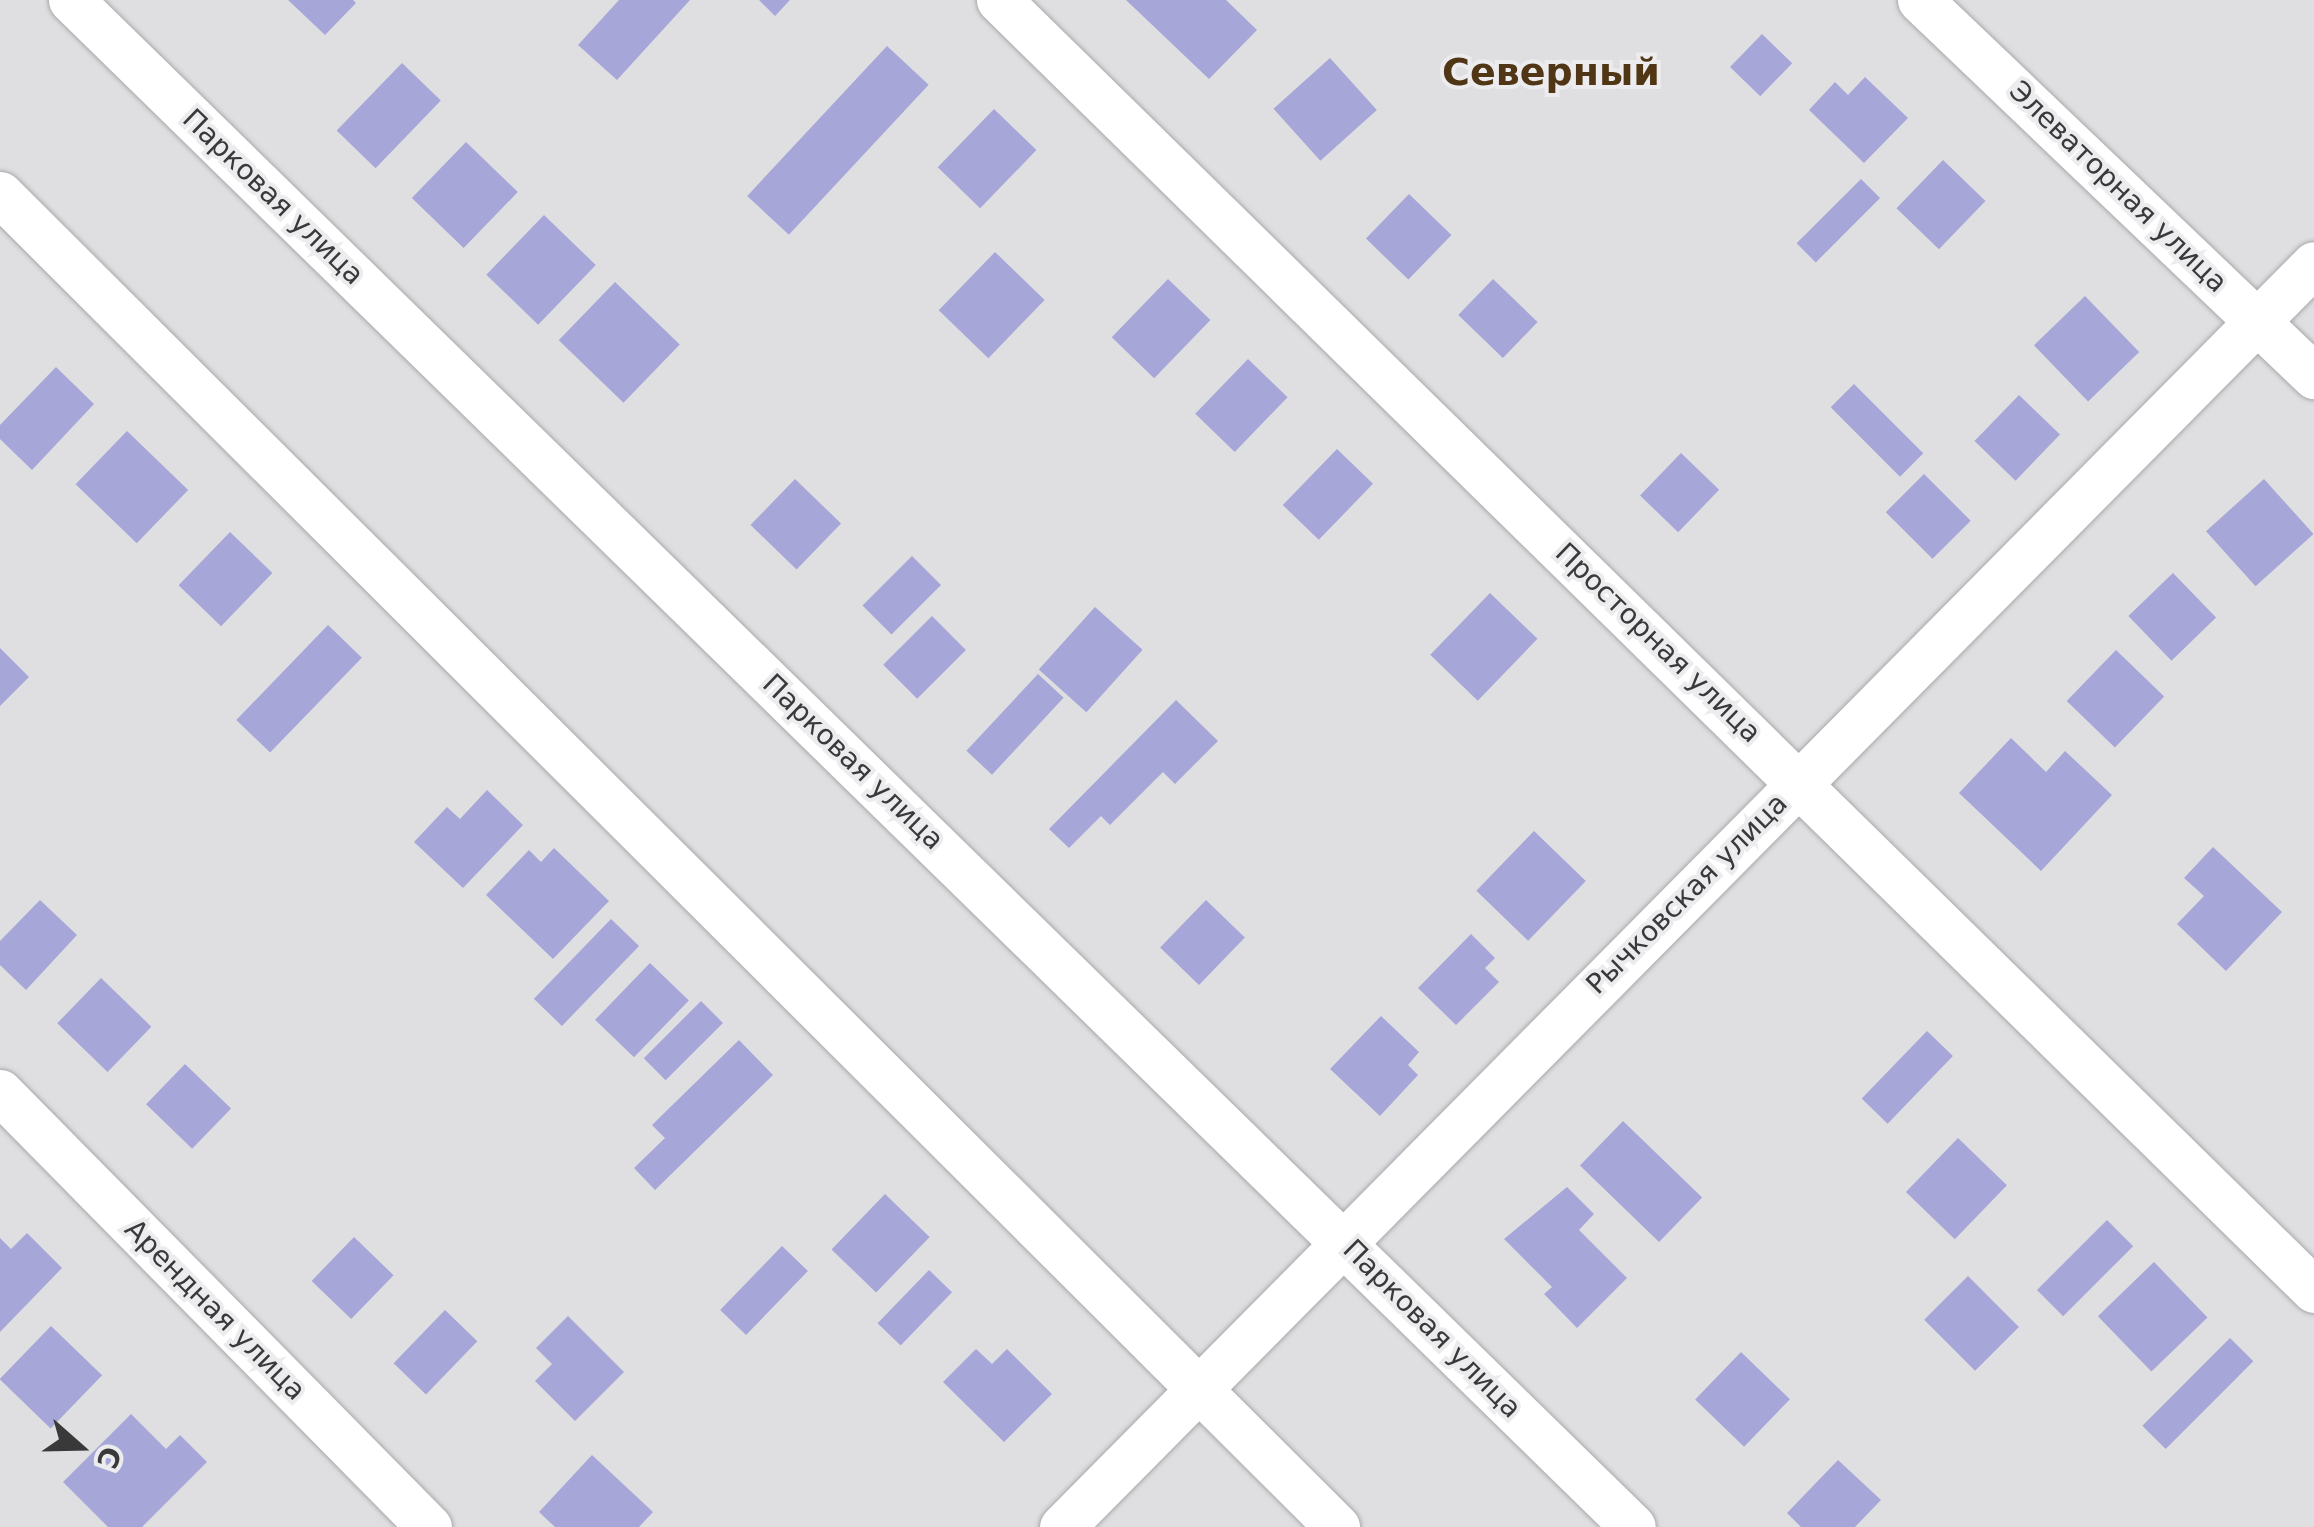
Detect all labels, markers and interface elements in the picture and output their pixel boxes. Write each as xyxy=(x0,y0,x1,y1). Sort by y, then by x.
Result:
district label: Северный xyxy=(1442,50,1660,96)
street label: Элеваторная улица xyxy=(2002,74,2234,300)
street label: Парковая улица xyxy=(176,102,370,292)
street label: Просторная улица xyxy=(1548,536,1768,750)
street label: Парковая улица xyxy=(756,667,950,857)
street label: Рычковская улица xyxy=(1580,787,1794,1001)
street label: Арендная улица xyxy=(118,1213,312,1407)
street label: Парковая улица xyxy=(1336,1233,1528,1425)
north arrow xyxy=(30,1397,130,1497)
text: С xyxy=(90,1442,128,1473)

